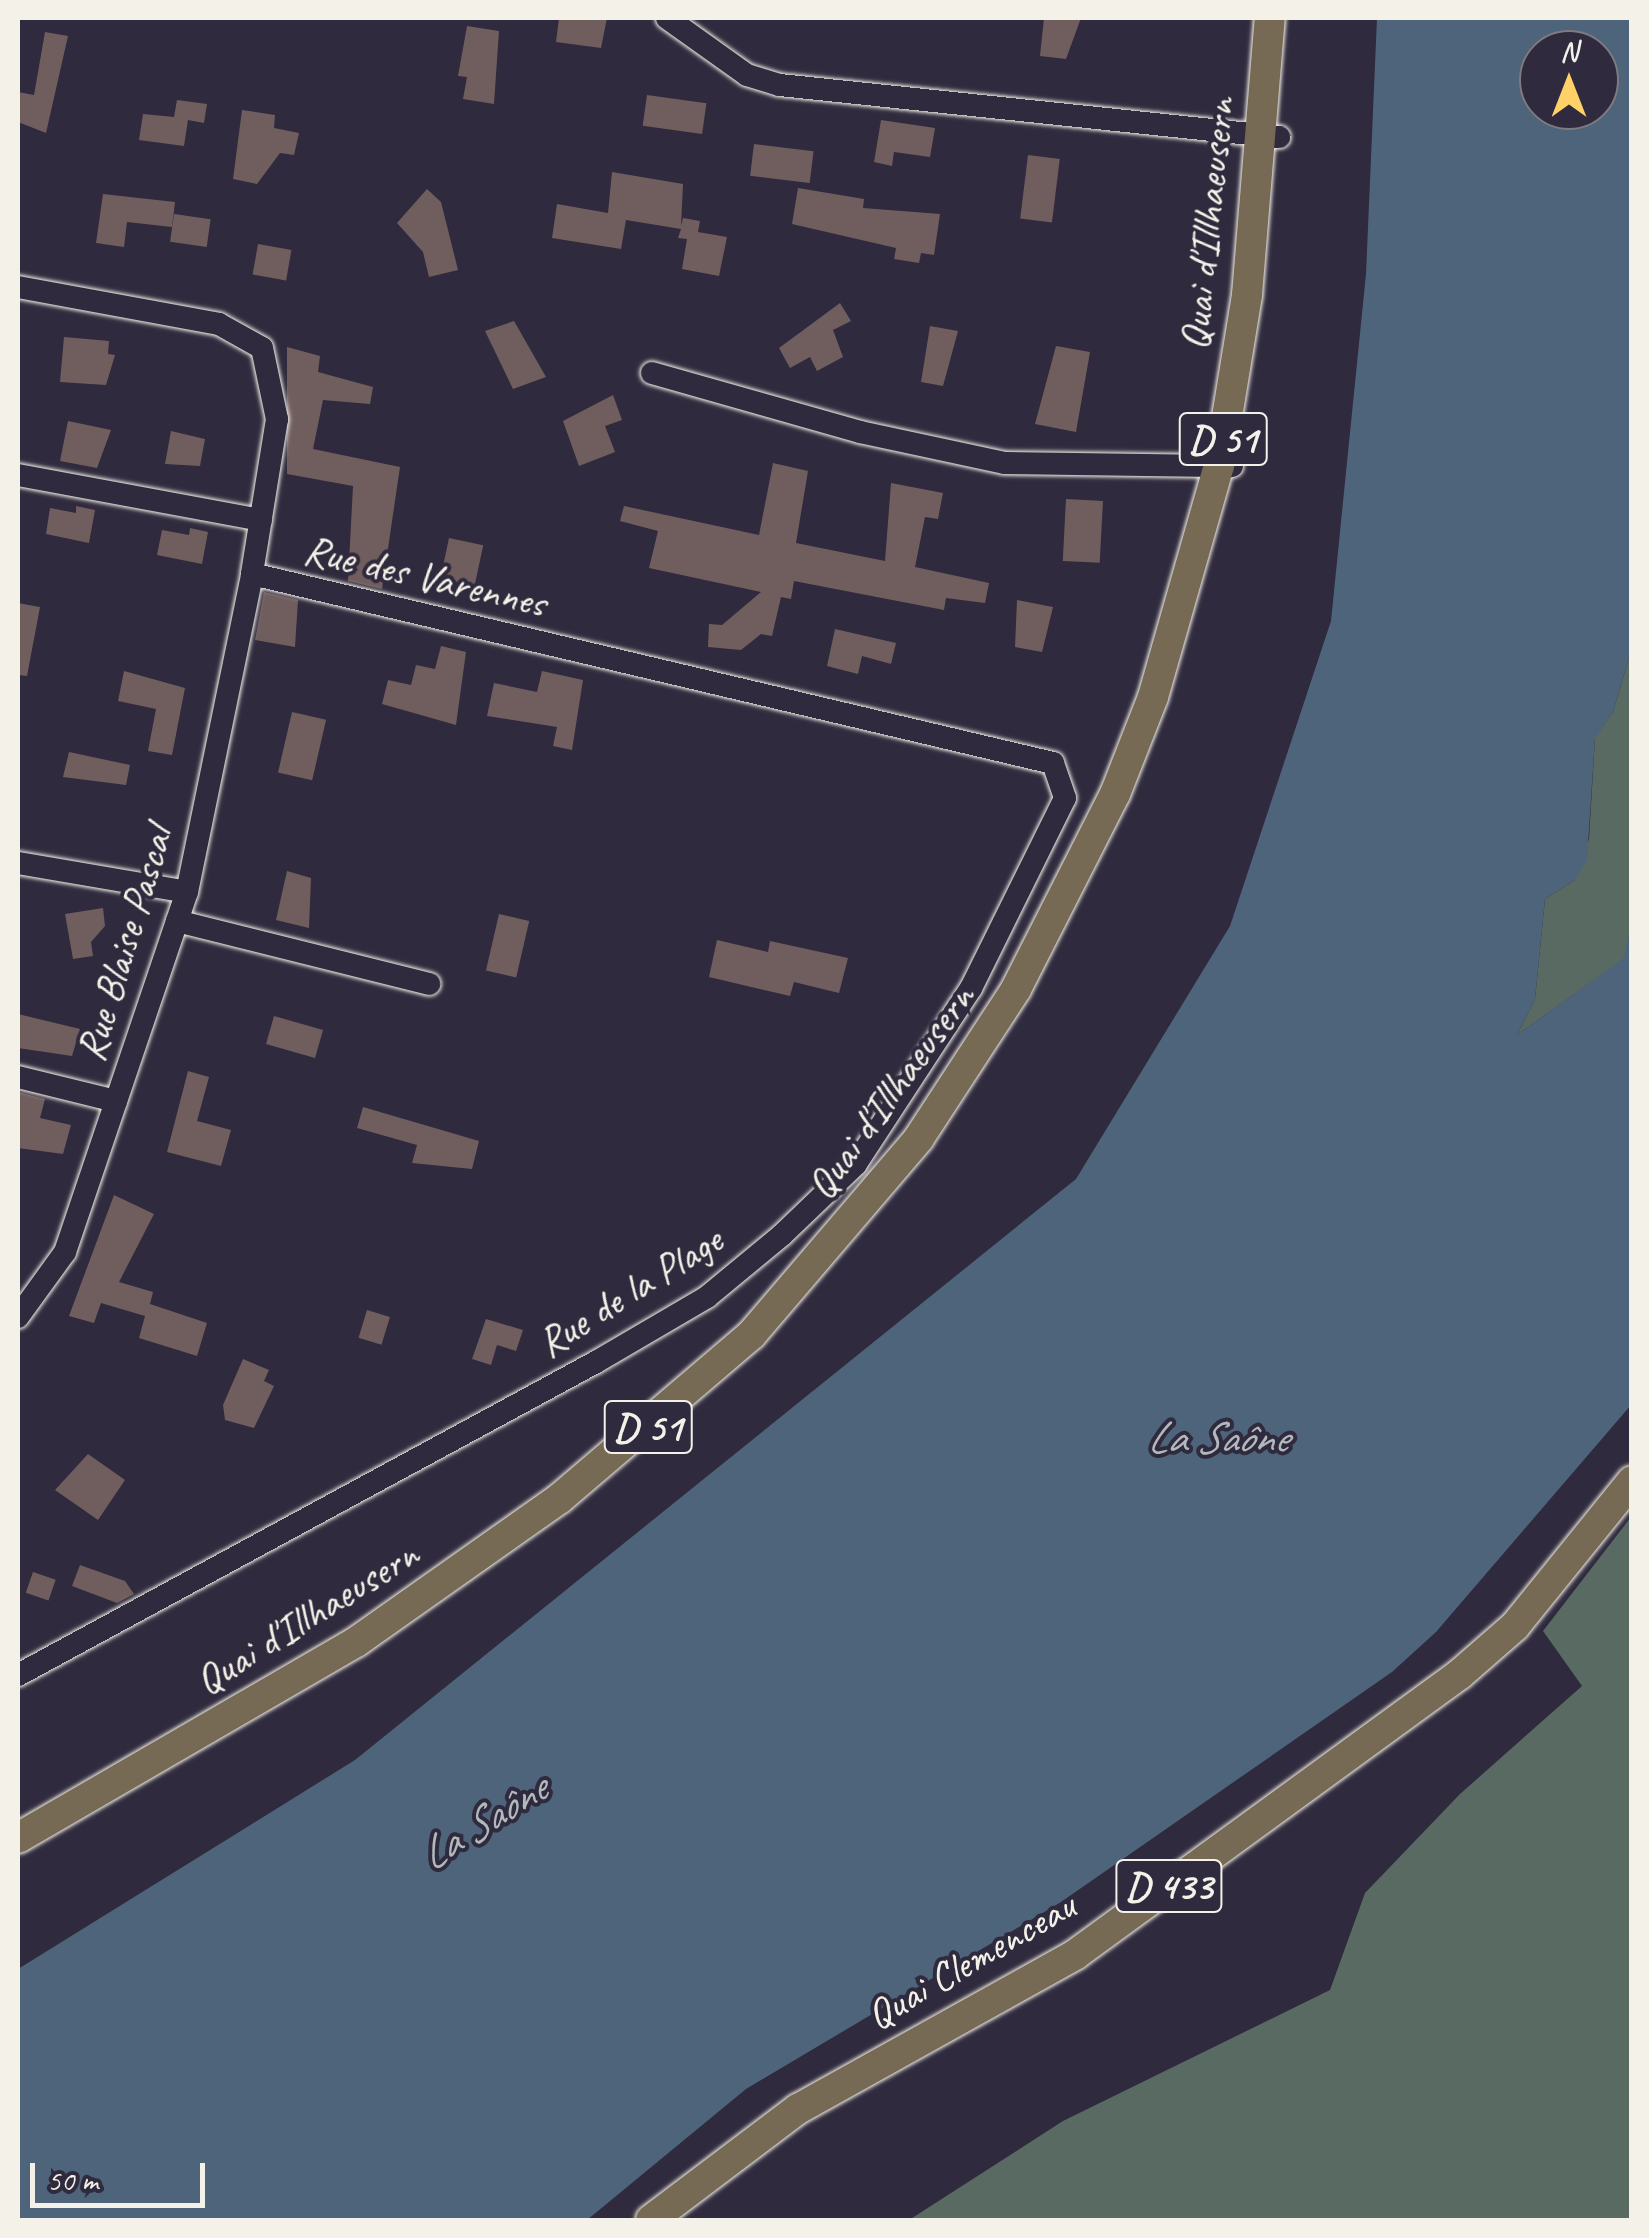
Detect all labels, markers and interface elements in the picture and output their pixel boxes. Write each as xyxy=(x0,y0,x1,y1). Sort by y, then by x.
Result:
north arrow xyxy=(1519,30,1619,130)
text: N xyxy=(1560,34,1578,69)
street label: Quai d'Illhaeusern xyxy=(1170,95,1246,353)
road number: D 51 xyxy=(1178,404,1268,474)
street label: Rue des Varennes xyxy=(299,525,551,629)
street label: Rue Blaise Pascal xyxy=(65,820,185,1068)
street label: Quai d'Illhaeusern xyxy=(796,975,986,1209)
street label: Rue de la Plage xyxy=(527,1215,733,1369)
road number: D 51 xyxy=(603,1392,693,1462)
water label: La Saône xyxy=(1146,1411,1288,1465)
street label: Quai d'Illhaeusern xyxy=(186,1530,428,1706)
water label: La Saône xyxy=(409,1762,557,1882)
road number: D 433 xyxy=(1114,1851,1224,1921)
street label: Quai Clemenceau xyxy=(858,1881,1084,2041)
scale bar xyxy=(35,2143,210,2205)
text: 50 m xyxy=(47,2161,98,2199)

